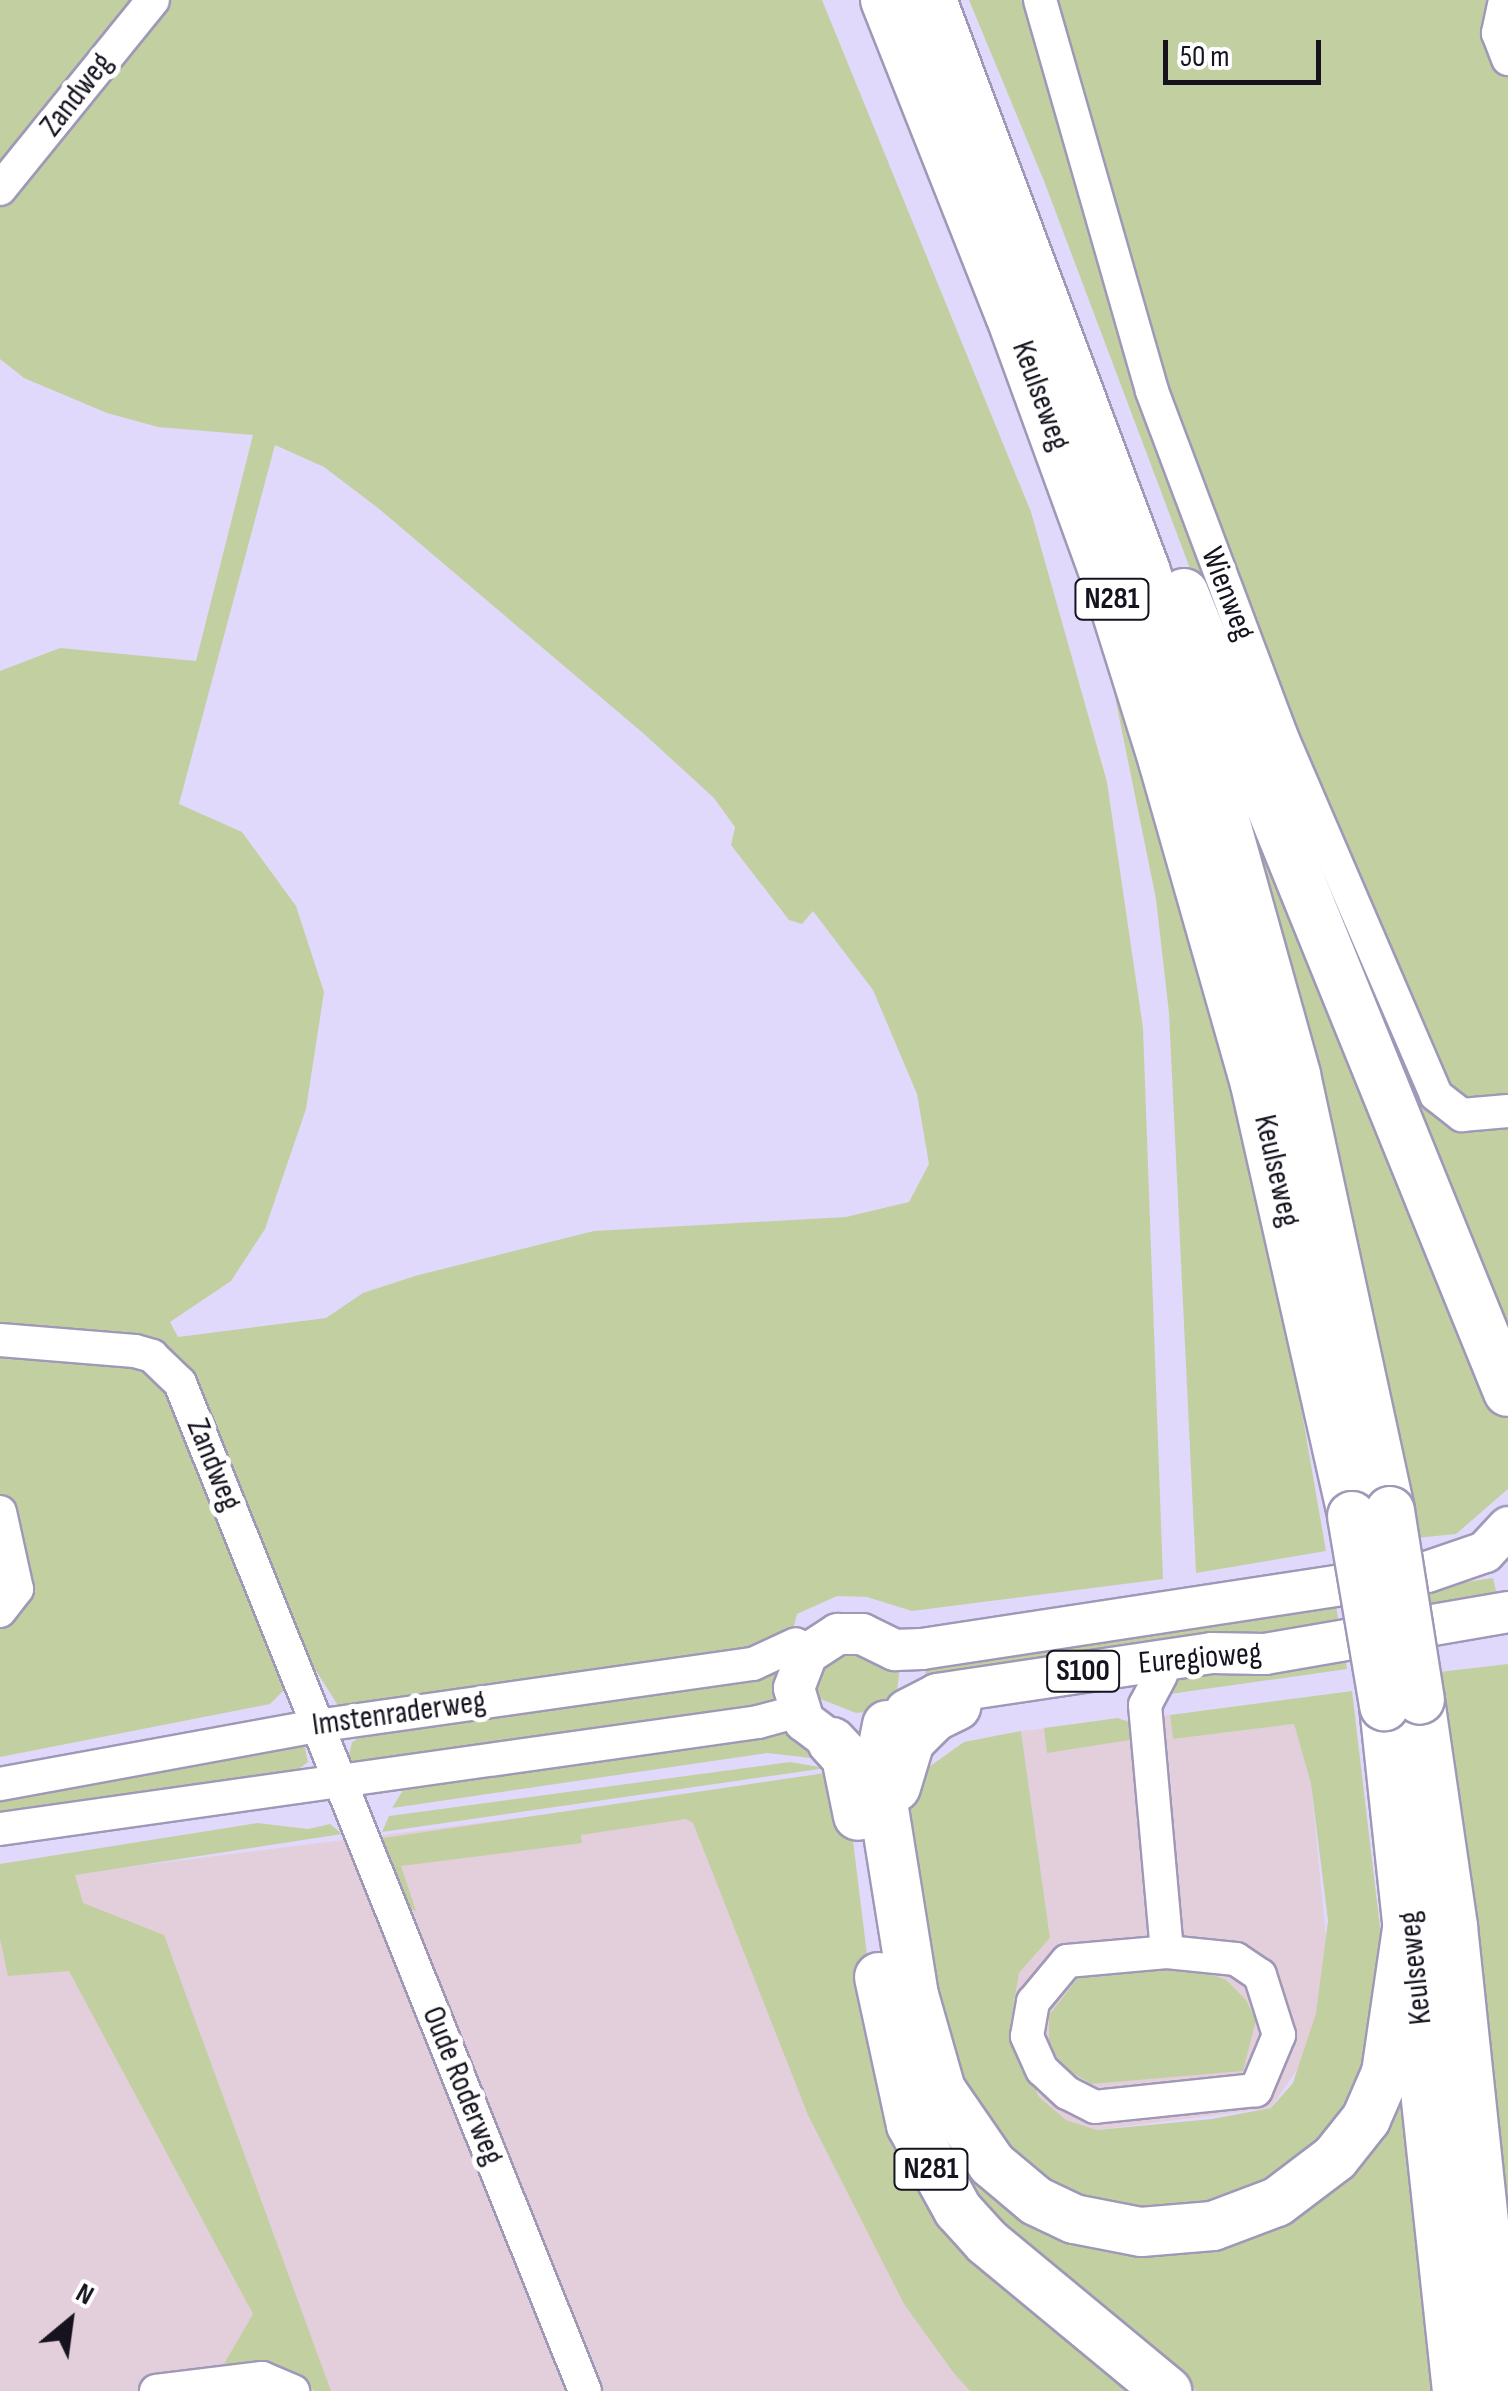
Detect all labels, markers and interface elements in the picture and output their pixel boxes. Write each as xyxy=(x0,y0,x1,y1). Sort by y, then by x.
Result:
scale bar xyxy=(1168,20,1326,82)
text: 50 m xyxy=(1180,39,1229,75)
street label: Zandweg xyxy=(32,45,122,145)
street label: Keulseweg xyxy=(1002,336,1078,456)
street label: Wienweg xyxy=(1192,542,1262,646)
road number: N281 xyxy=(1072,574,1152,624)
street label: Keulseweg xyxy=(1244,1111,1308,1231)
street label: Zandweg xyxy=(177,1413,249,1517)
street label: Euregioweg xyxy=(1137,1634,1263,1684)
road number: S100 xyxy=(1046,1646,1120,1696)
street label: Imstenraderweg xyxy=(310,1683,488,1745)
street label: Keulseweg xyxy=(1391,1909,1441,2027)
street label: Oude Roderweg xyxy=(413,2001,511,2171)
road number: N281 xyxy=(891,2144,971,2194)
north arrow xyxy=(20,2271,120,2371)
text: N xyxy=(70,2276,99,2312)

